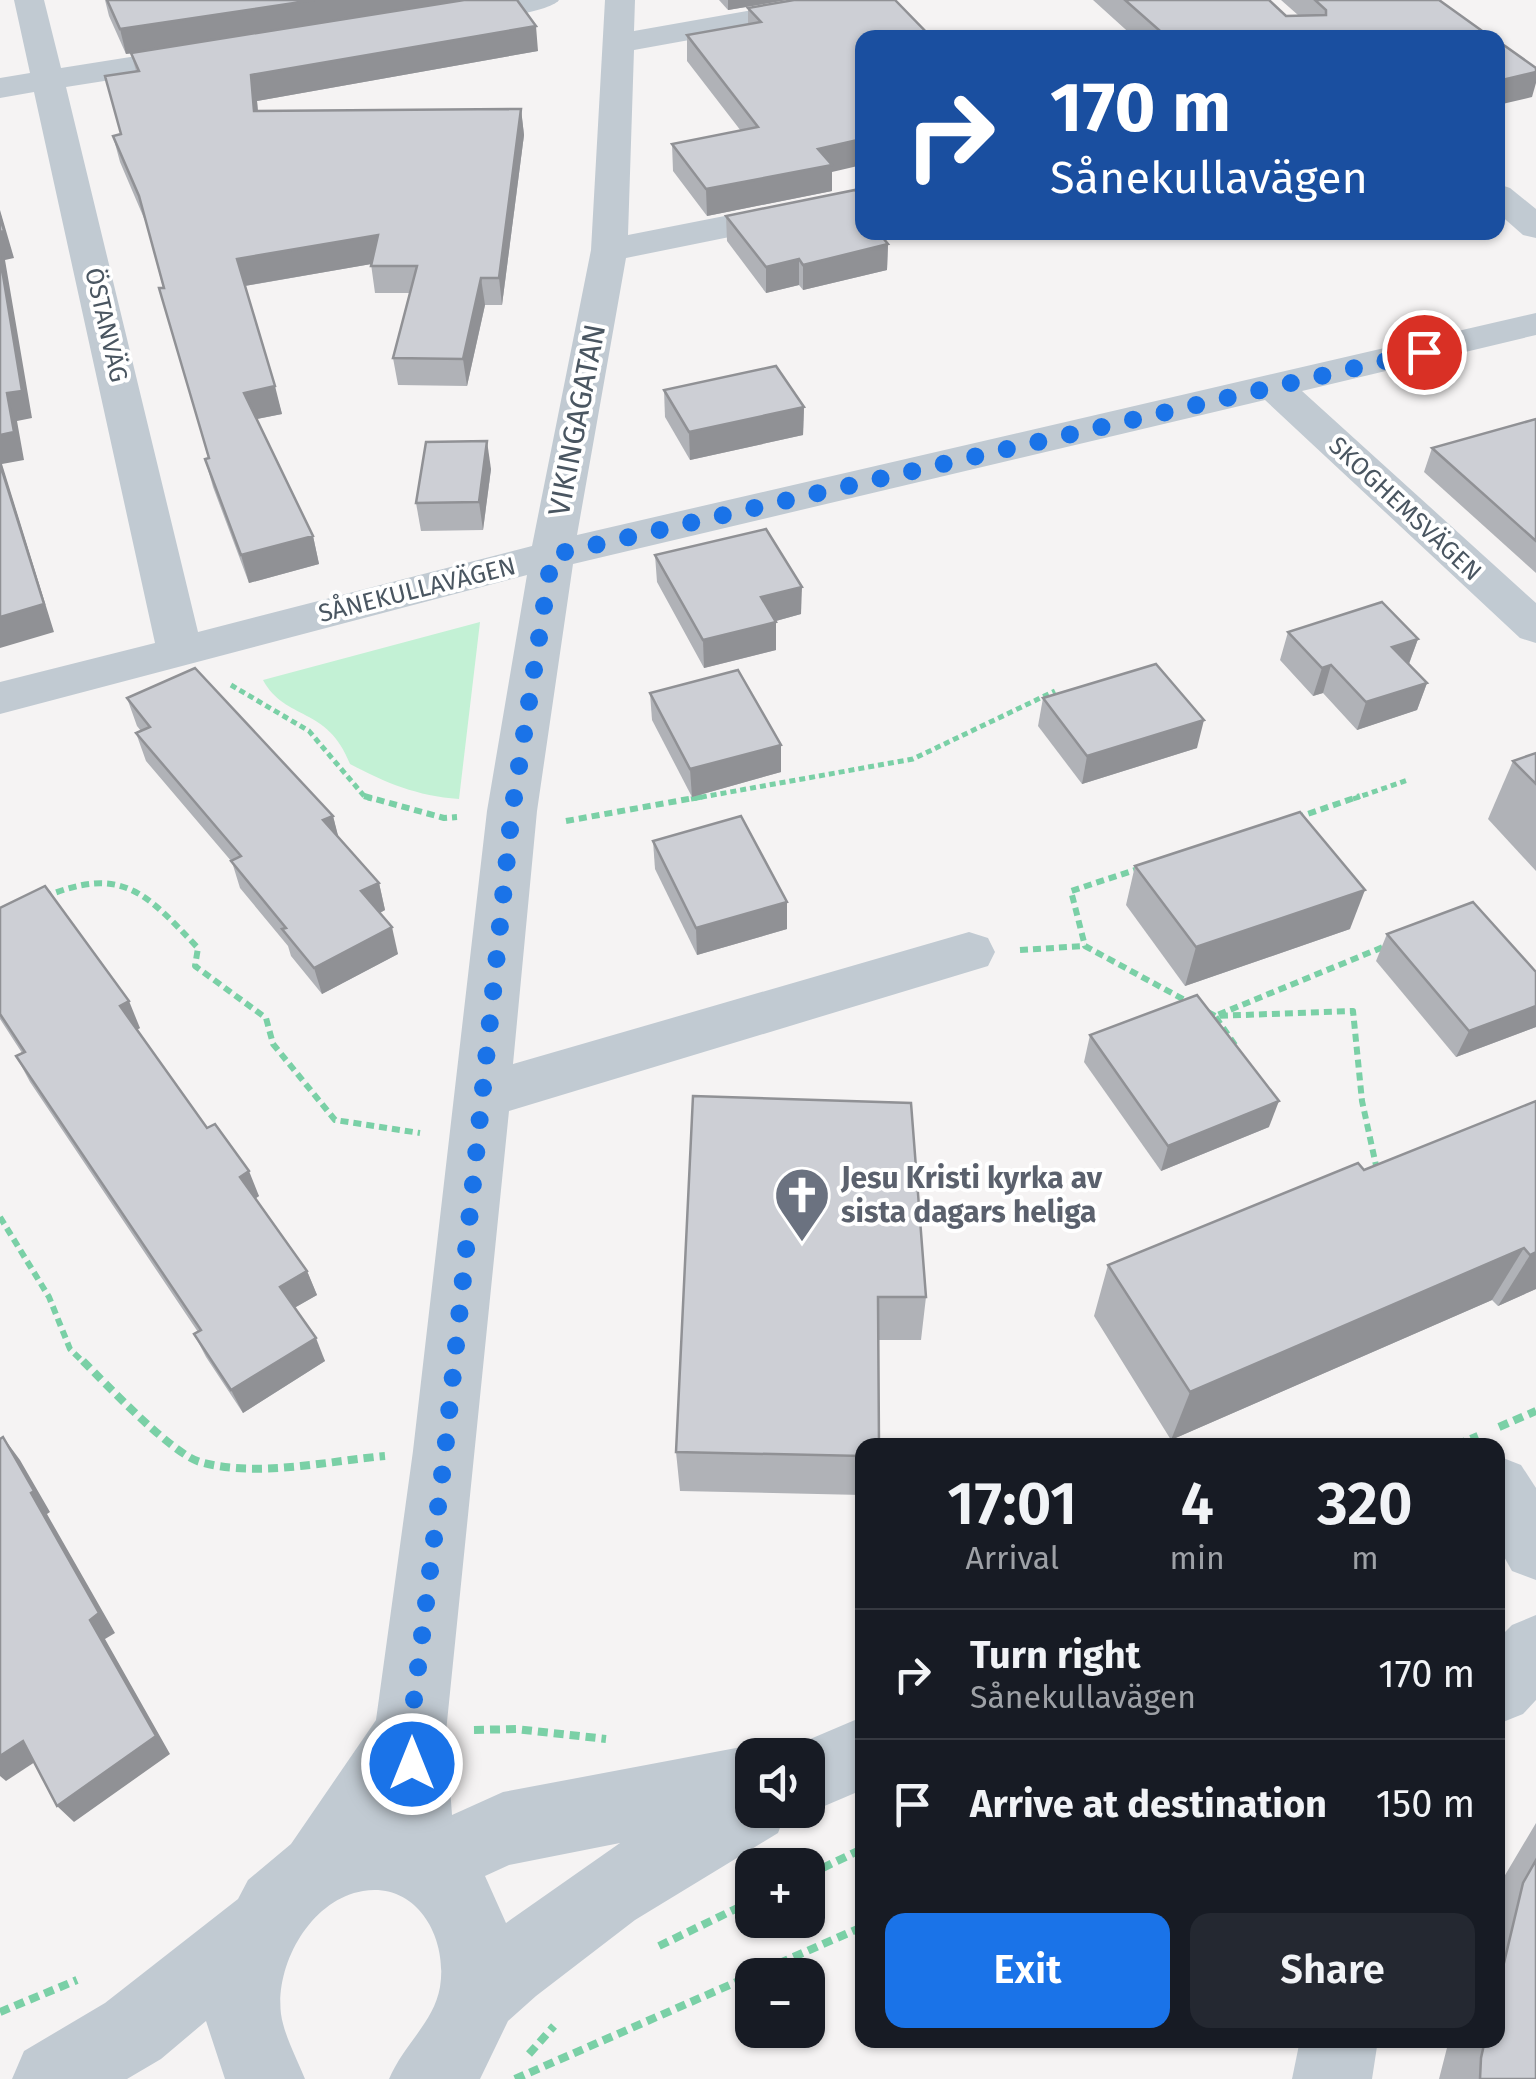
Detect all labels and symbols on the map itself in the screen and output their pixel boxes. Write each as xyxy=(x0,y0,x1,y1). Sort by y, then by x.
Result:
street label: ÖSTANVÄG xyxy=(78,264,135,385)
pin xyxy=(1382,310,1467,395)
street label: VIKINGAGATAN xyxy=(541,321,613,519)
street label: SKOGHEMSVÄGEN xyxy=(1323,431,1487,587)
street label: SÅNEKULLAVÄGEN xyxy=(315,548,519,629)
place label: Jesu Kristi kyrka av sista dagars heliga xyxy=(840,1160,1103,1230)
church icon: Jesu Kristi kyrka av sista dagars heliga xyxy=(772,1165,832,1244)
position arrow xyxy=(360,1712,464,1816)

